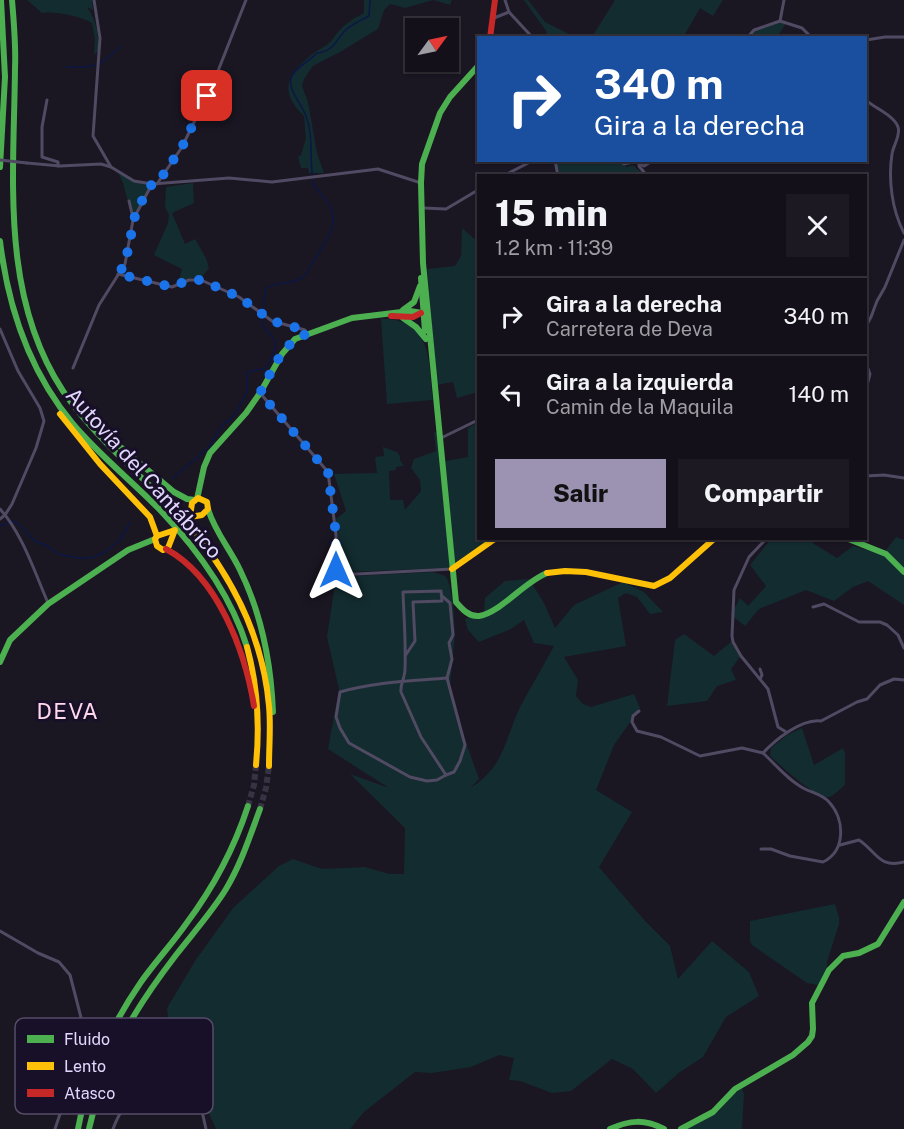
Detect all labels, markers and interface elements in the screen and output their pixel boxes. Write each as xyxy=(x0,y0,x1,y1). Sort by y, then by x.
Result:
north arrow xyxy=(405,18,459,72)
map controls xyxy=(405,18,459,72)
text: 340 m xyxy=(594,59,724,108)
icon: right xyxy=(495,60,573,138)
pin xyxy=(181,70,232,121)
icon: arrive xyxy=(190,79,223,112)
text: Gira a la derecha xyxy=(594,109,805,141)
text: 15 min xyxy=(495,192,608,234)
button: close xyxy=(786,194,849,257)
text: 1.2 km · 11:39 xyxy=(495,236,613,260)
text: Gira a la derecha xyxy=(546,291,722,317)
icon: right xyxy=(495,300,528,333)
text: 340 m xyxy=(784,303,849,329)
text: Carretera de Deva xyxy=(546,317,713,341)
text: Gira a la izquierda xyxy=(546,369,733,395)
icon: left xyxy=(495,378,528,411)
text: 140 m xyxy=(788,381,849,407)
street label: Autovía del Cantábrico xyxy=(61,383,227,563)
text: Camin de la Maquila xyxy=(546,395,734,419)
button: Salir xyxy=(495,459,666,528)
button: Compartir xyxy=(678,459,849,528)
position arrow xyxy=(304,538,368,602)
district label: DEVA xyxy=(37,698,99,724)
legend xyxy=(15,1018,213,1114)
text: Fluido xyxy=(64,1030,110,1049)
text: Lento xyxy=(64,1057,106,1076)
text: Atasco xyxy=(64,1084,115,1103)

